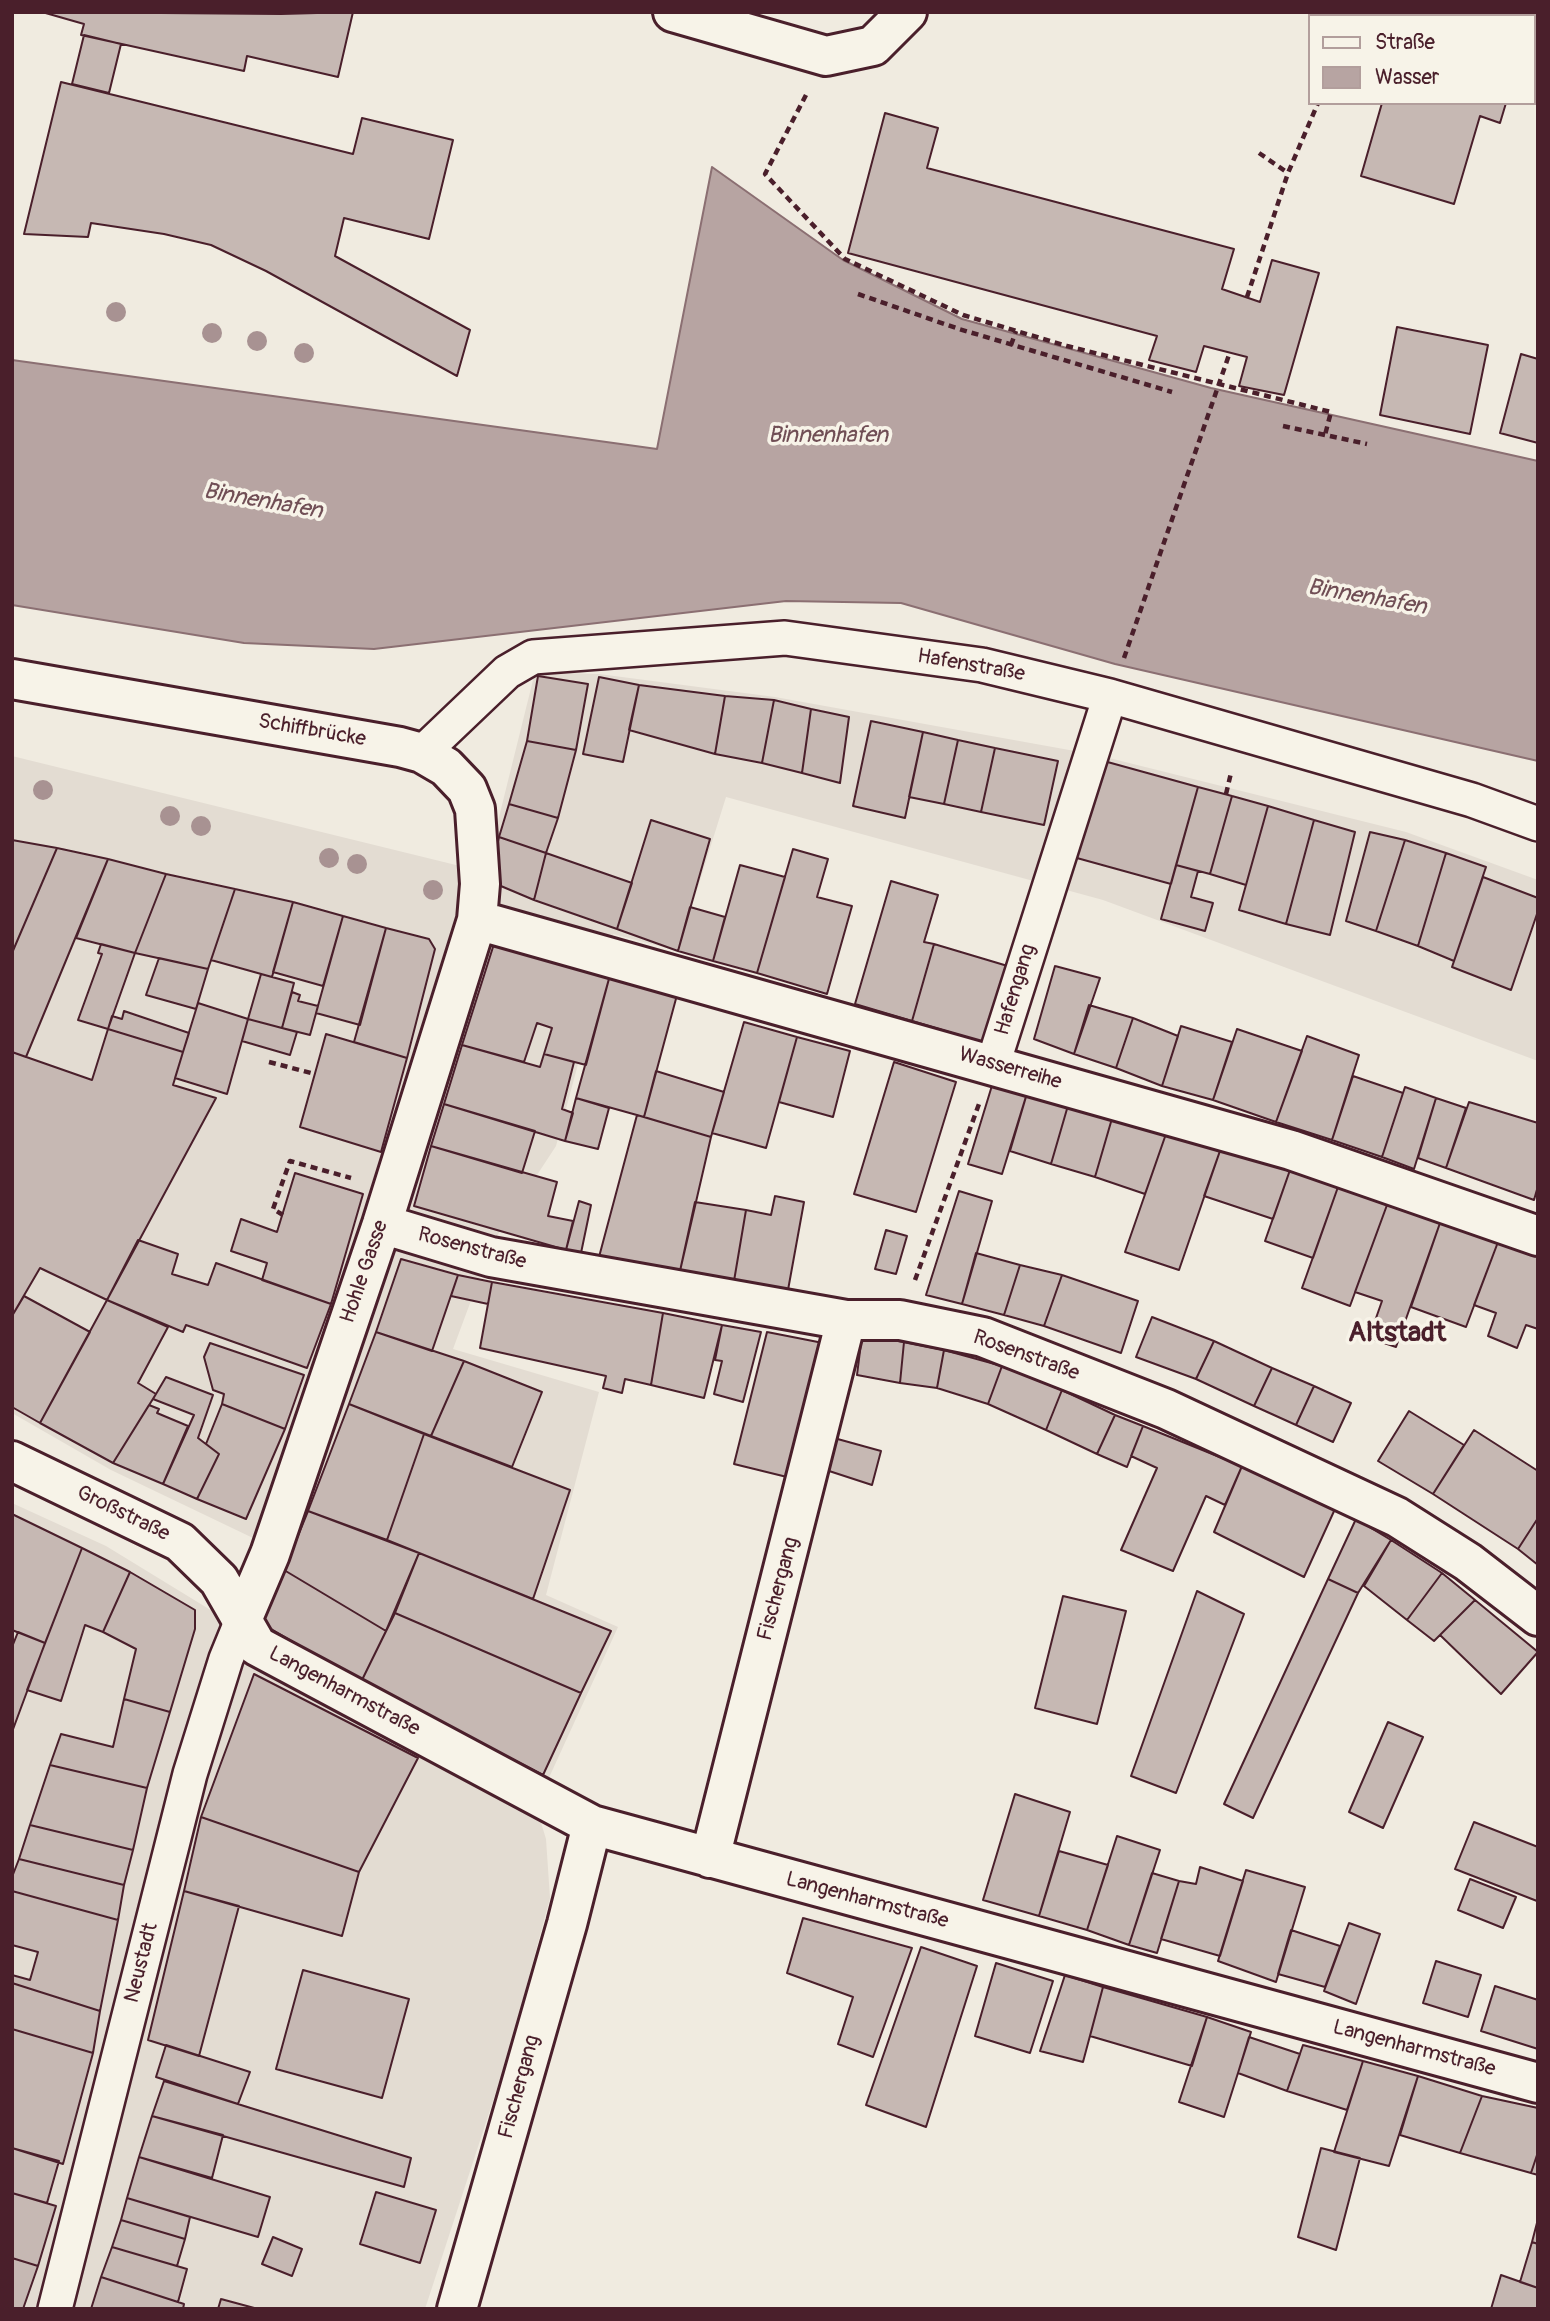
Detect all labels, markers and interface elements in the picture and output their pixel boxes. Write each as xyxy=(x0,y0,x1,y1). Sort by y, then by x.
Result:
legend xyxy=(1308,14,1536,105)
text: Straße xyxy=(1375,29,1435,56)
text: Wasser xyxy=(1375,64,1439,91)
water label: Binnenhafen xyxy=(768,422,888,450)
water label: Binnenhafen xyxy=(201,478,325,526)
water label: Binnenhafen xyxy=(1305,574,1429,622)
street label: Hafenstraße xyxy=(915,644,1027,688)
street label: Schiffbrücke xyxy=(256,709,368,753)
street label: Hafengang xyxy=(990,941,1042,1039)
street label: Wasserreihe xyxy=(956,1042,1064,1096)
street label: Hohle Gasse xyxy=(336,1217,394,1327)
street label: Rosenstraße xyxy=(415,1222,529,1276)
district label: Altstadt xyxy=(1348,1317,1446,1351)
street label: Rosenstraße xyxy=(969,1325,1083,1387)
street label: Großstraße xyxy=(72,1481,174,1547)
street label: Fischergang xyxy=(753,1534,805,1644)
street label: Langenharmstraße xyxy=(264,1642,424,1742)
street label: Langenharmstraße xyxy=(783,1867,951,1935)
street label: Neustadt xyxy=(120,1920,164,2006)
street label: Langenharmstraße xyxy=(1330,2015,1498,2083)
street label: Fischergang xyxy=(494,2032,546,2142)

